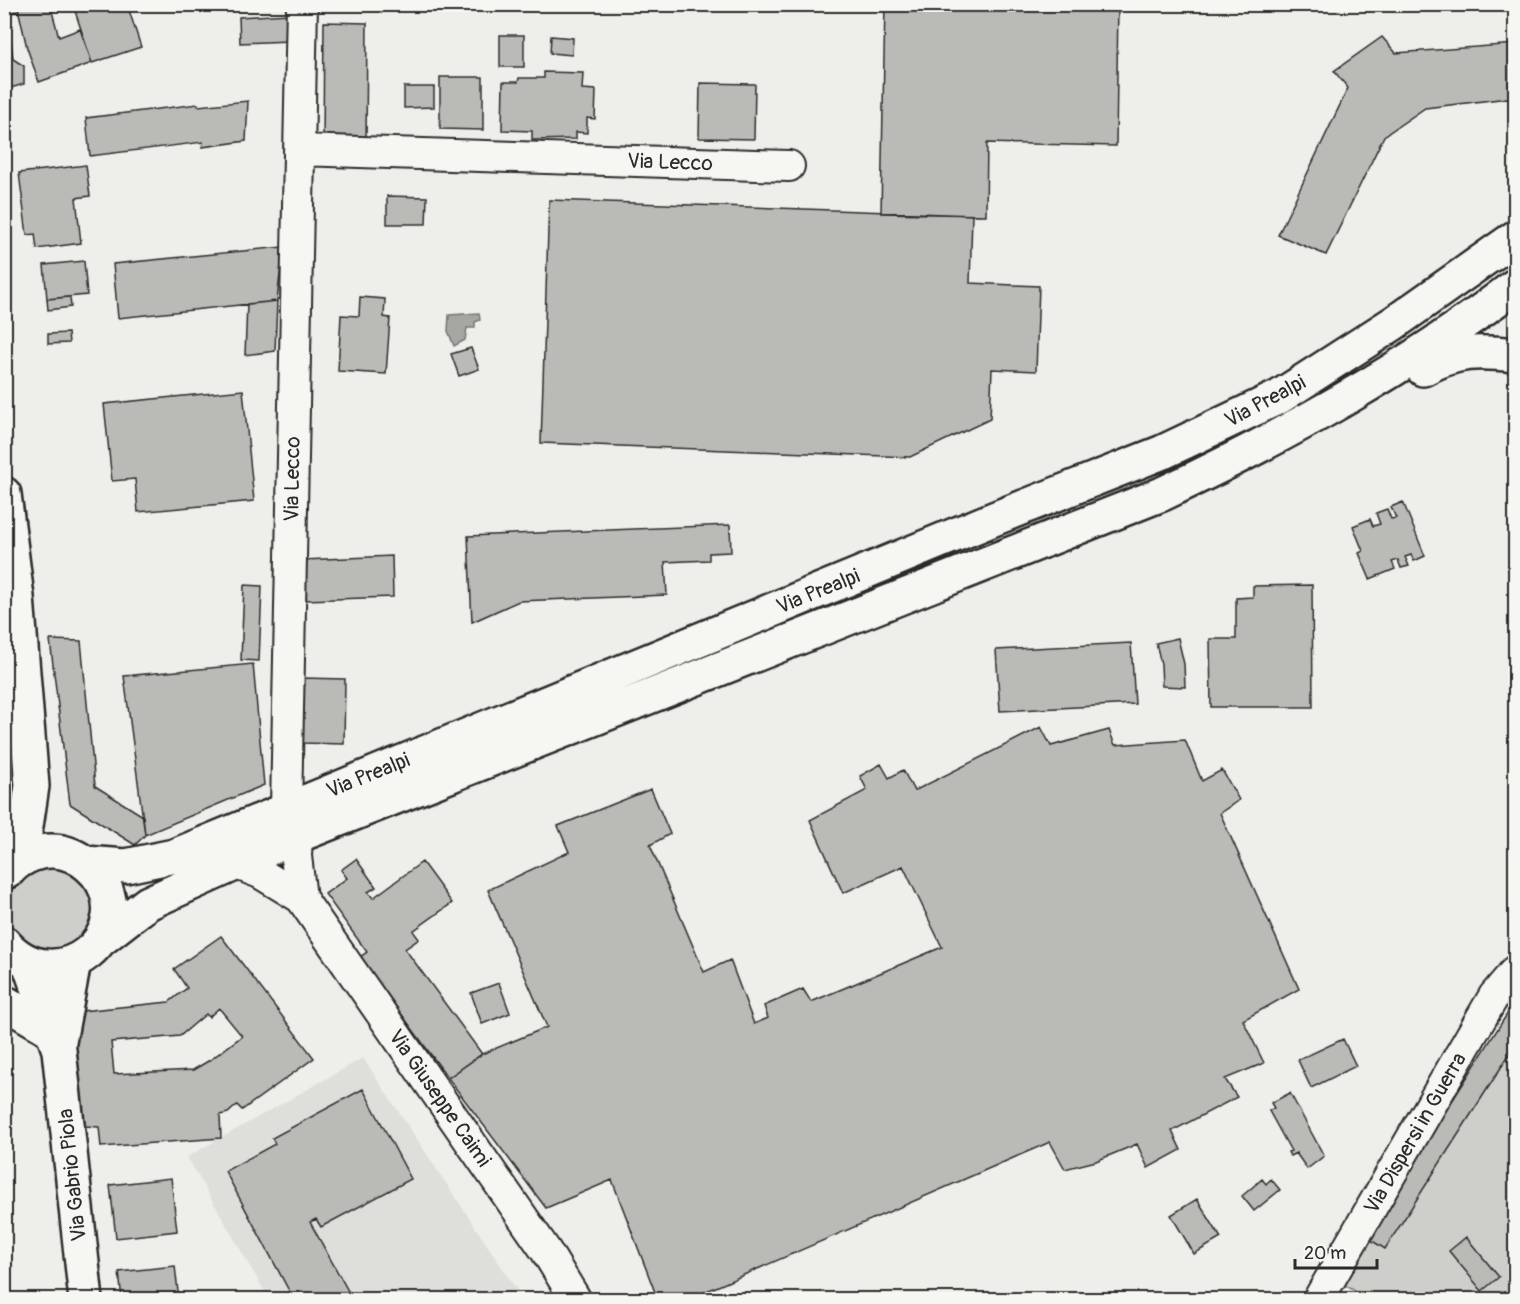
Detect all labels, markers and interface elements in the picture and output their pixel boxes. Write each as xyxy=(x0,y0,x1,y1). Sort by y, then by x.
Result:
street label: Via Lecco xyxy=(627,148,713,177)
street label: Via Prealpi xyxy=(1220,369,1310,434)
street label: Via Lecco xyxy=(278,436,307,522)
street label: Via Prealpi xyxy=(772,562,864,620)
street label: Via Prealpi xyxy=(322,746,414,804)
street label: Via Giuseppe Caimi xyxy=(382,1024,497,1172)
street label: Via Dispersi in Guerra xyxy=(1358,1048,1473,1219)
street label: Via Gabrio Piola xyxy=(52,1107,93,1243)
scale bar xyxy=(1295,1232,1378,1270)
text: 20 m xyxy=(1304,1242,1346,1265)

